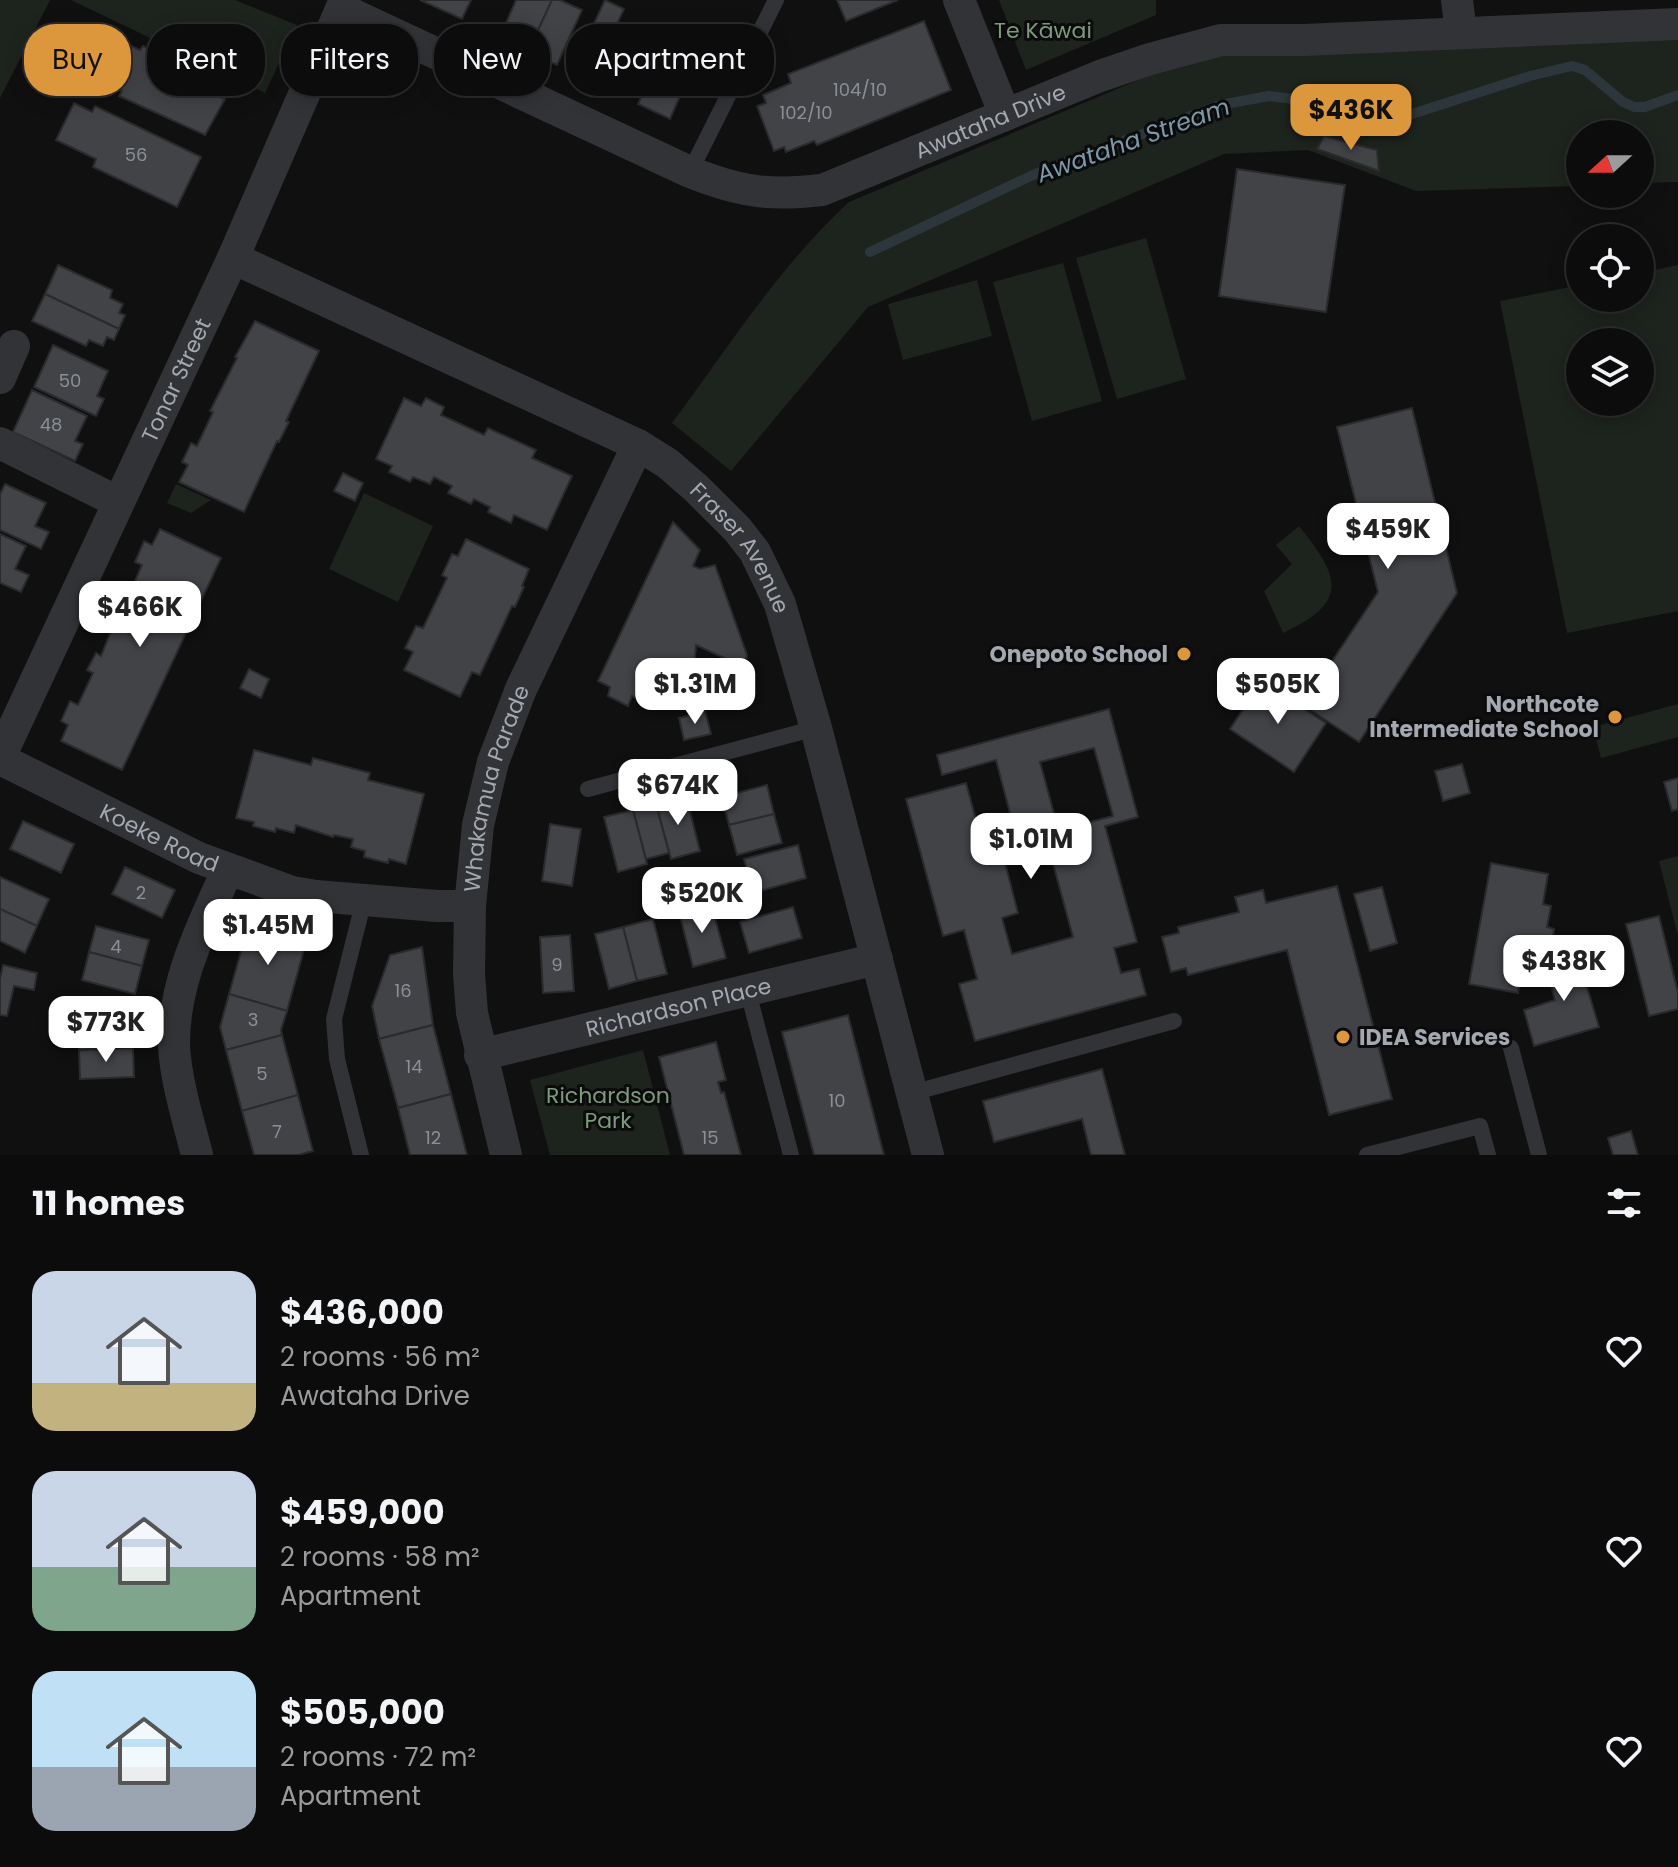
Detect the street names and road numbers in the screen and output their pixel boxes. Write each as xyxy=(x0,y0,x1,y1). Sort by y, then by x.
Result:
street label: Awataha Drive xyxy=(910,76,1070,166)
street label: Tonar Street xyxy=(134,313,218,447)
street label: Fraser Avenue xyxy=(683,475,797,617)
street label: Whakamua Parade xyxy=(456,680,537,893)
street label: Koeke Road xyxy=(95,796,223,880)
street label: Richardson Place xyxy=(582,970,774,1044)

